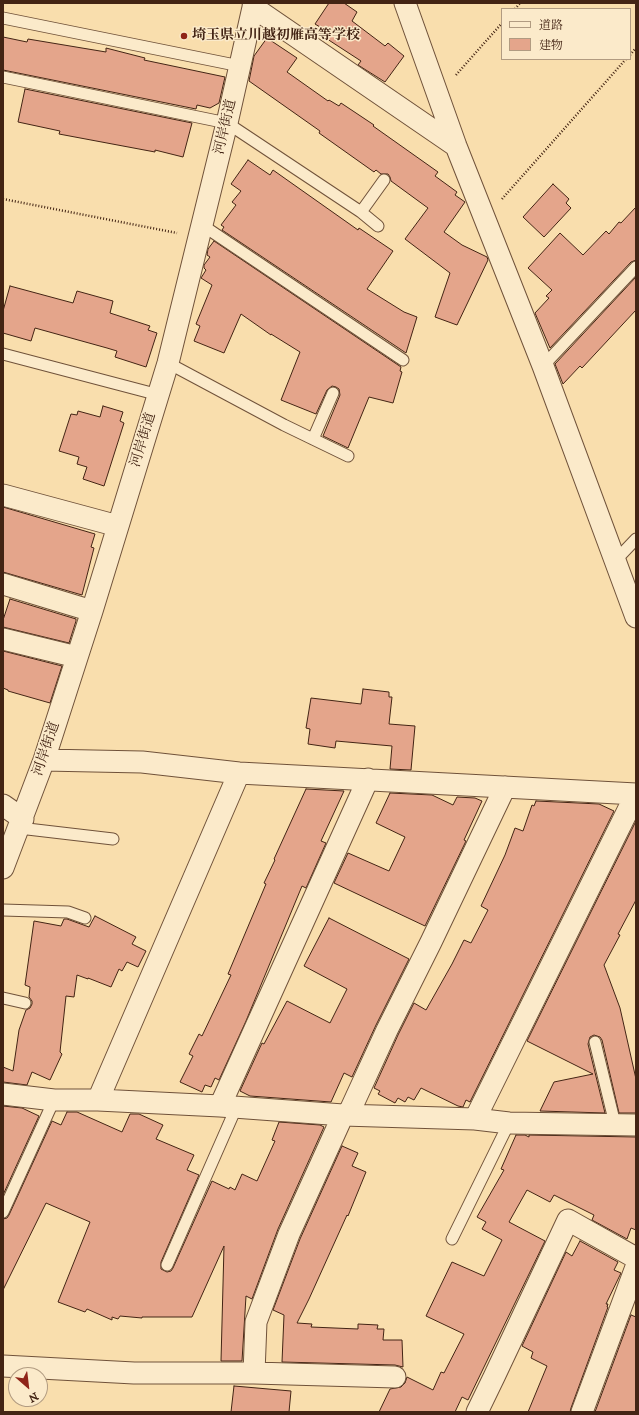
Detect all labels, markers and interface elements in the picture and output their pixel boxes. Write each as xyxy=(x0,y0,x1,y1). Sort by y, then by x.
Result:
legend xyxy=(501,8,631,60)
text: 道路 xyxy=(539,18,563,33)
place label: 埼玉県立川越初雁高等学校 xyxy=(192,28,360,44)
marker: 埼玉県立川越初雁高等学校 xyxy=(179,31,189,41)
text: 建物 xyxy=(539,38,563,53)
street label: 河岸街道 xyxy=(212,98,240,156)
street label: 河岸街道 xyxy=(128,411,160,469)
street label: 河岸街道 xyxy=(30,720,64,778)
north arrow xyxy=(8,1367,48,1407)
text: N xyxy=(26,1388,40,1405)

